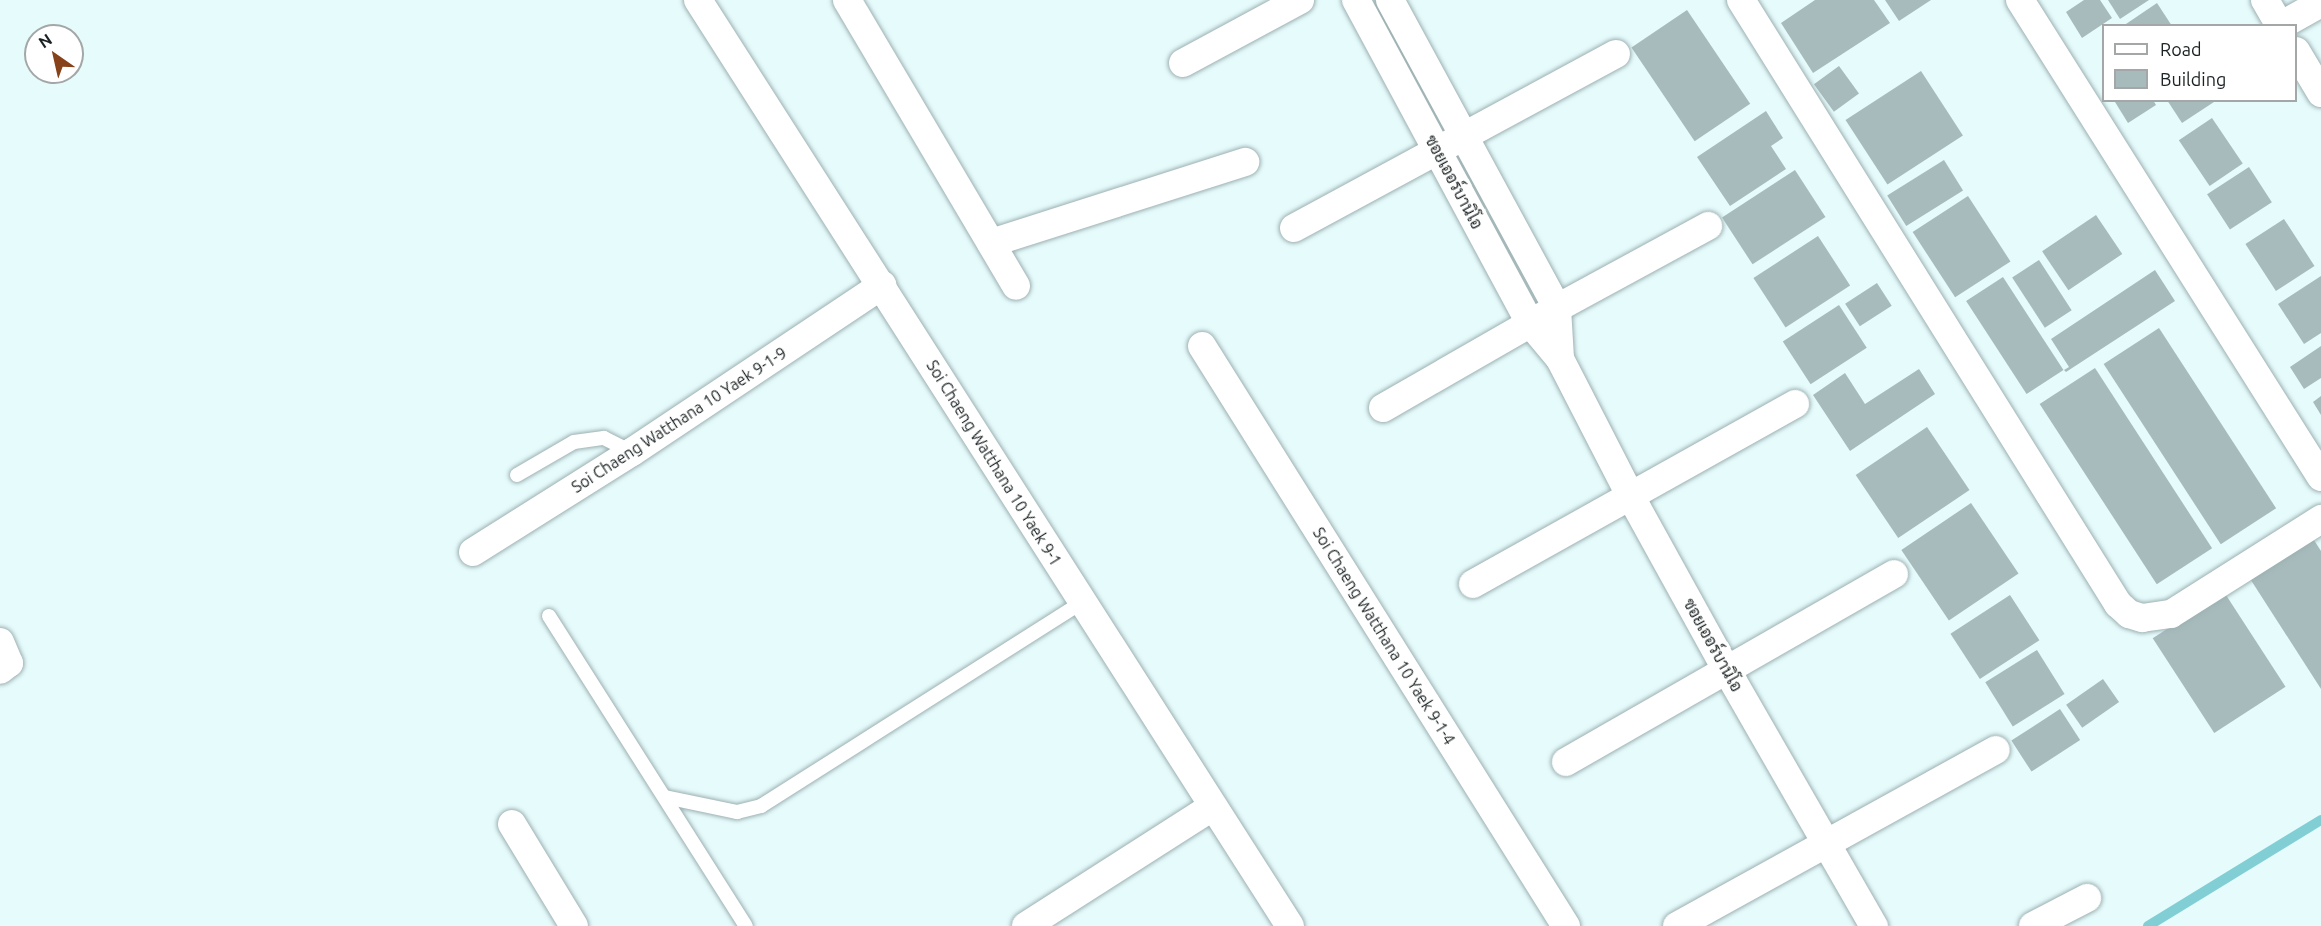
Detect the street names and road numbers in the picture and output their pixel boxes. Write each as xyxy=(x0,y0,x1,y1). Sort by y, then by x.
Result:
street label: ซอยเออร์บานิโอ xyxy=(1421,132,1487,232)
street label: Soi Chaeng Watthana 10 Yaek 9-1-9 xyxy=(568,343,790,497)
street label: Soi Chaeng Watthana 10 Yaek 9-1 xyxy=(923,357,1065,569)
street label: Soi Chaeng Watthana 10 Yaek 9-1-4 xyxy=(1309,524,1459,748)
street label: ซอยเออร์บานิโอ xyxy=(1679,595,1747,695)

